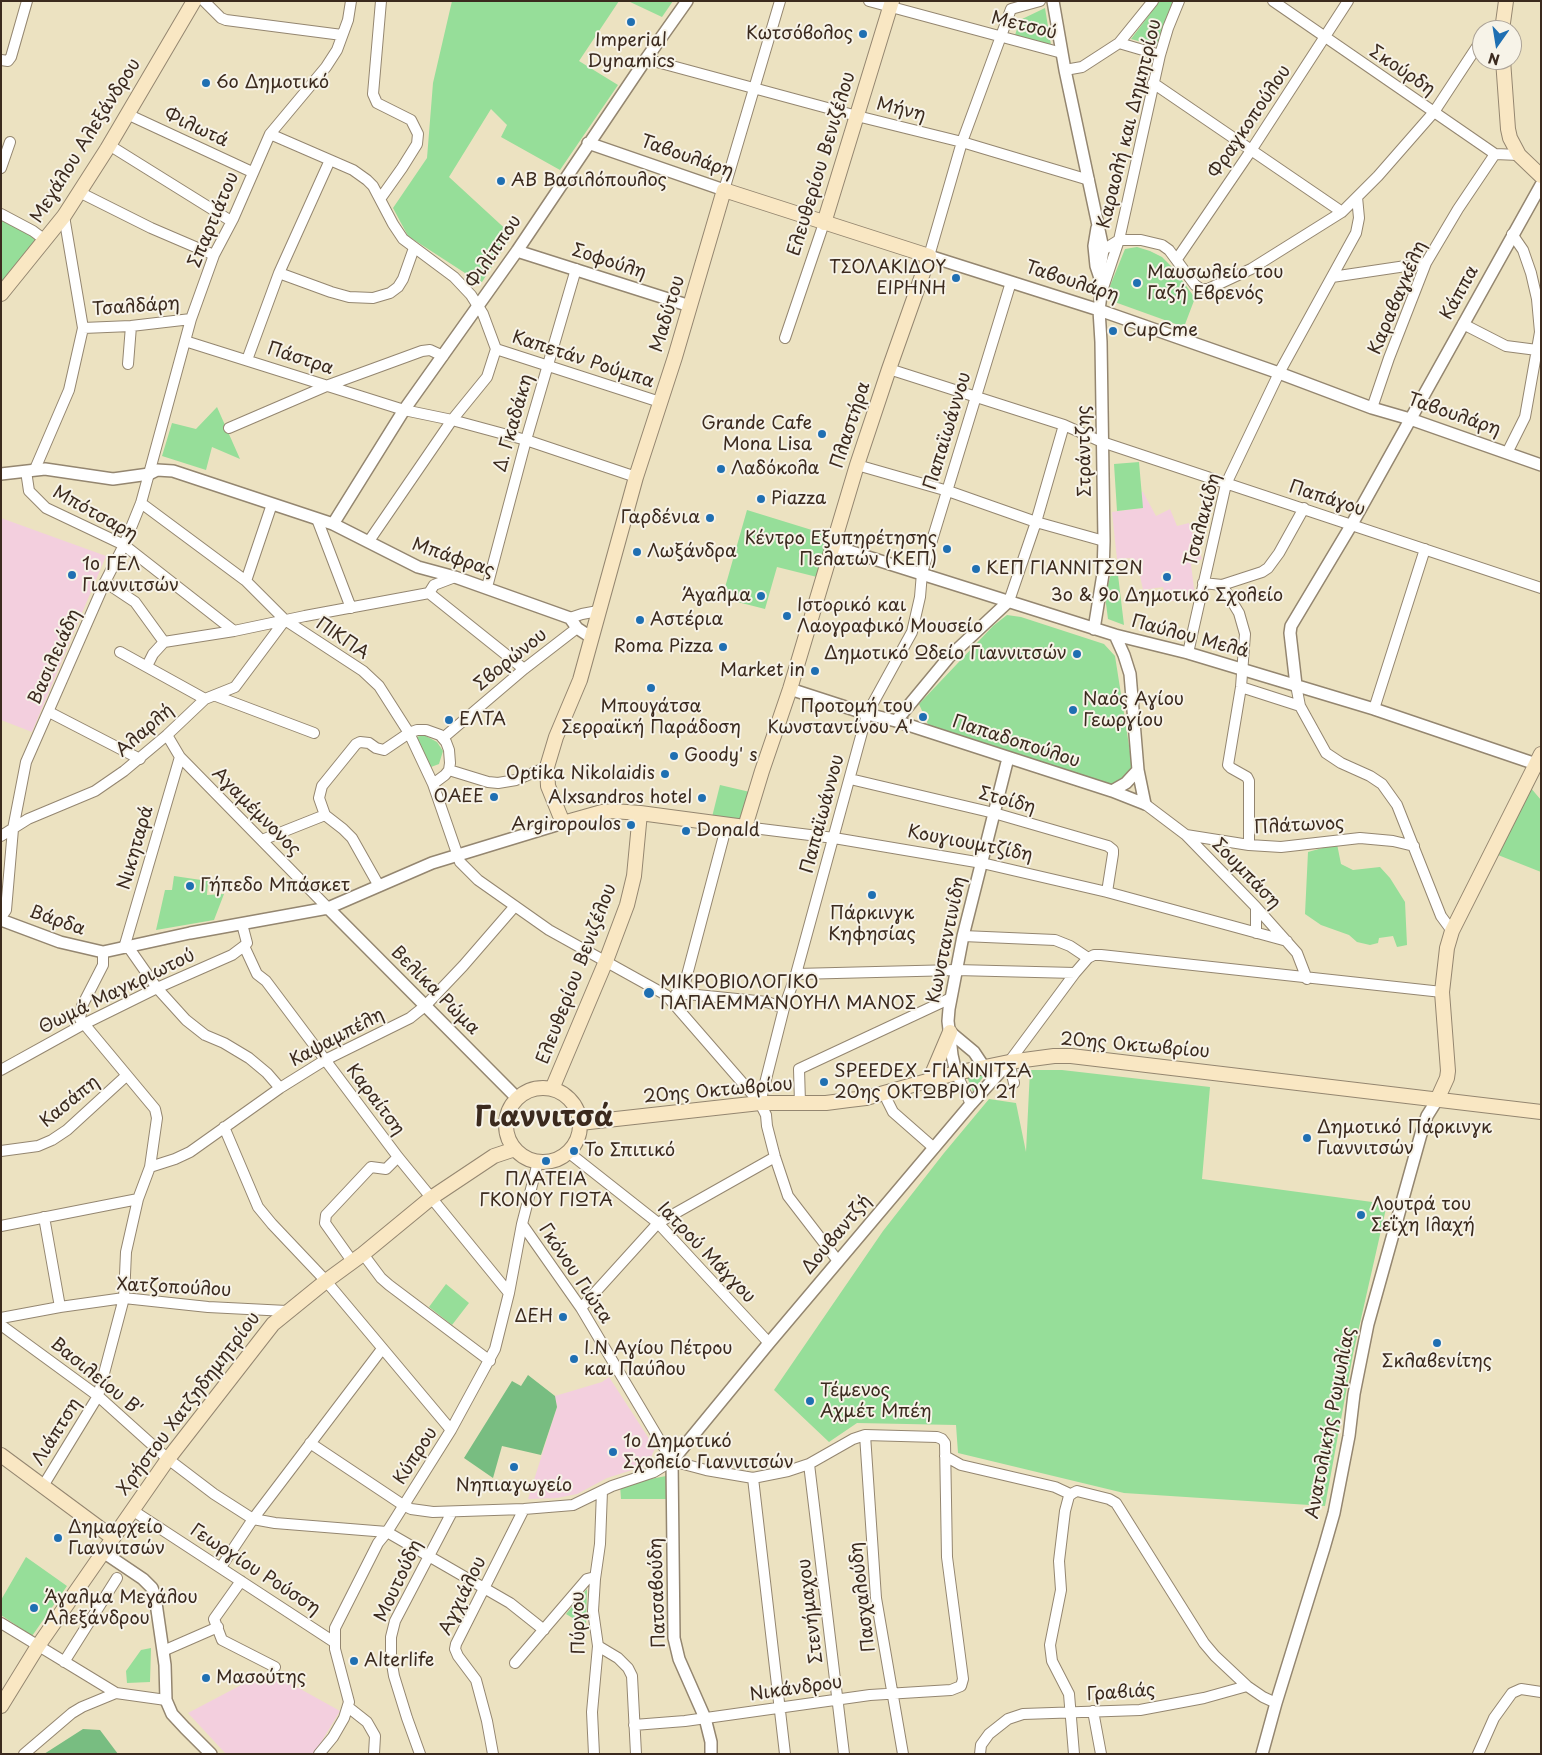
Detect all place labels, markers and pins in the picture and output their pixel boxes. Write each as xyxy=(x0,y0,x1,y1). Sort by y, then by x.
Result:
marker: Imperial Dynamics xyxy=(625,16,637,28)
place label: Κωτσόβολος xyxy=(746,23,853,45)
marker: Κωτσόβολος xyxy=(857,28,869,40)
place label: Imperial Dynamics xyxy=(587,30,675,72)
place label: 6ο Δημοτικό xyxy=(216,72,329,94)
marker: 6ο Δημοτικό xyxy=(200,77,212,89)
place label: ΑΒ Βασιλόπουλος xyxy=(511,170,667,192)
marker: ΑΒ Βασιλόπουλος xyxy=(495,175,507,187)
place label: ΤΣΟΛΑΚΙΔΟΥ ΕΙΡΗΝΗ xyxy=(829,257,946,300)
place label: Μαυσωλείο του Γαζή Εβρενός xyxy=(1147,262,1283,304)
marker: ΤΣΟΛΑΚΙΔΟΥ ΕΙΡΗΝΗ xyxy=(950,272,962,284)
marker: Μαυσωλείο του Γαζή Εβρενός xyxy=(1131,277,1143,289)
place label: CupCme xyxy=(1123,320,1198,342)
marker: CupCme xyxy=(1107,325,1119,337)
place label: Grande Cafe Mona Lisa xyxy=(701,413,812,456)
marker: Grande Cafe Mona Lisa xyxy=(816,428,828,440)
place label: Λαδόκολα xyxy=(731,458,819,480)
marker: Λαδόκολα xyxy=(715,463,727,475)
place label: Piazza xyxy=(771,488,826,510)
marker: Piazza xyxy=(755,493,767,505)
place label: Γαρδένια xyxy=(621,507,700,529)
marker: Γαρδένια xyxy=(704,512,716,524)
place label: Κέντρο Εξυπηρέτησης Πελατών (ΚΕΠ) xyxy=(744,528,937,570)
place label: Λωξάνδρα xyxy=(647,541,737,563)
marker: Κέντρο Εξυπηρέτησης Πελατών (ΚΕΠ) xyxy=(941,543,953,555)
marker: Λωξάνδρα xyxy=(631,546,643,558)
place label: 1o ΓΕΛ Γιαννιτσών xyxy=(82,554,179,596)
place label: ΚΕΠ ΓΙΑΝΝΙΤΣΩΝ xyxy=(986,558,1143,580)
marker: ΚΕΠ ΓΙΑΝΝΙΤΣΩΝ xyxy=(970,563,982,575)
marker: 1o ΓΕΛ Γιαννιτσών xyxy=(66,569,78,581)
marker: 3ο & 9ο Δημοτικό Σχολείο xyxy=(1161,571,1173,583)
place label: Άγαλμα xyxy=(682,585,751,607)
place label: 3ο & 9ο Δημοτικό Σχολείο xyxy=(1051,585,1283,607)
marker: Άγαλμα xyxy=(755,590,767,602)
place label: Ιστορικό και Λαογραφικό Μουσείο xyxy=(797,595,983,638)
place label: Αστέρια xyxy=(650,609,723,631)
marker: Ιστορικό και Λαογραφικό Μουσείο xyxy=(781,610,793,622)
marker: Αστέρια xyxy=(634,614,646,626)
place label: Roma Pizza xyxy=(614,636,713,658)
marker: Roma Pizza xyxy=(717,641,729,653)
place label: Δημοτικό Ωδείο Γιαννιτσών xyxy=(824,643,1067,665)
marker: Δημοτικό Ωδείο Γιαννιτσών xyxy=(1071,648,1083,660)
place label: Market in xyxy=(720,660,805,682)
marker: Market in xyxy=(809,665,821,677)
marker: Μπουγάτσα Σερραϊκή Παράδοση xyxy=(645,682,657,694)
place label: Ναός Αγίου Γεωργίου xyxy=(1083,689,1184,732)
place label: Μπουγάτσα Σερραϊκή Παράδοση xyxy=(561,696,741,739)
place label: Προτομή του Κωνσταντίνου Α' xyxy=(767,696,913,739)
marker: Ναός Αγίου Γεωργίου xyxy=(1067,704,1079,716)
place label: ΕΛΤΑ xyxy=(459,709,506,731)
marker: Προτομή του Κωνσταντίνου Α' xyxy=(917,711,929,723)
marker: ΕΛΤΑ xyxy=(443,714,455,726)
place label: Goody' s xyxy=(684,745,757,767)
marker: Goody' s xyxy=(668,750,680,762)
place label: Optika Nikolaidis xyxy=(506,763,655,785)
marker: Optika Nikolaidis xyxy=(659,768,671,780)
place label: ΟΑΕΕ xyxy=(434,786,484,808)
place label: Alxsandros hotel xyxy=(548,787,692,809)
marker: ΟΑΕΕ xyxy=(488,791,500,803)
marker: Alxsandros hotel xyxy=(696,792,708,804)
place label: Argiropoulos xyxy=(511,814,621,836)
marker: Argiropoulos xyxy=(625,819,637,831)
place label: Donald xyxy=(696,820,760,842)
marker: Donald xyxy=(680,825,692,837)
place label: Γήπεδο Μπάσκετ xyxy=(200,875,350,897)
marker: Γήπεδο Μπάσκετ xyxy=(184,880,196,892)
marker: Πάρκινγκ Κηφησίας xyxy=(866,889,878,901)
place label: Πάρκινγκ Κηφησίας xyxy=(828,903,916,946)
place label: ΜΙΚΡΟΒΙΟΛΟΓΙΚΟ ΠΑΠΑΕΜΜΑΝΟΥΗΛ ΜΑΝΟΣ xyxy=(660,972,916,1014)
marker: ΜΙΚΡΟΒΙΟΛΟΓΙΚΟ ΠΑΠΑΕΜΜΑΝΟΥΗΛ ΜΑΝΟΣ xyxy=(642,986,656,1000)
place label: SPEEDEX -ΓΙΑΝΝΙΤΣΑ 20ης ΟΚΤΩΒΡΙΟΥ 21 xyxy=(834,1061,1032,1104)
marker: SPEEDEX -ΓΙΑΝΝΙΤΣΑ 20ης ΟΚΤΩΒΡΙΟΥ 21 xyxy=(818,1076,830,1088)
place label: Δημοτικό Πάρκινγκ Γιαννιτσών xyxy=(1317,1117,1492,1160)
marker: Δημοτικό Πάρκινγκ Γιαννιτσών xyxy=(1301,1132,1313,1144)
place label: Το Σπιτικό xyxy=(584,1140,675,1162)
marker: Το Σπιτικό xyxy=(568,1145,580,1157)
marker: ΠΛΑΤΕΙΑ ΓΚΟΝΟΥ ΓΙΩΤΑ xyxy=(540,1155,552,1167)
place label: ΠΛΑΤΕΙΑ ΓΚΟΝΟΥ ΓΙΩΤΑ xyxy=(479,1169,613,1212)
place label: Λουτρά του Σεΐχη Ιλαχή xyxy=(1371,1194,1475,1236)
marker: Λουτρά του Σεΐχη Ιλαχή xyxy=(1355,1209,1367,1221)
place label: ΔΕΗ xyxy=(515,1306,553,1328)
marker: ΔΕΗ xyxy=(557,1311,569,1323)
marker: Σκλαβενίτης xyxy=(1431,1337,1443,1349)
place label: Ι.Ν Αγίου Πέτρου και Παύλου xyxy=(584,1338,733,1380)
place label: Σκλαβενίτης xyxy=(1382,1351,1492,1373)
marker: Ι.Ν Αγίου Πέτρου και Παύλου xyxy=(568,1353,580,1365)
place label: Τέμενος Αχμέτ Μπέη xyxy=(820,1380,932,1422)
marker: Τέμενος Αχμέτ Μπέη xyxy=(804,1395,816,1407)
place label: 1ο Δημοτικό Σχολείο Γιαννιτσών xyxy=(623,1431,794,1474)
marker: 1ο Δημοτικό Σχολείο Γιαννιτσών xyxy=(607,1446,619,1458)
marker: Νηπιαγωγείο xyxy=(508,1461,520,1473)
place label: Νηπιαγωγείο xyxy=(456,1475,572,1497)
place label: Δημαρχείο Γιαννιτσών xyxy=(68,1517,165,1560)
marker: Δημαρχείο Γιαννιτσών xyxy=(52,1532,64,1544)
place label: Άγαλμα Μεγάλου Αλεξάνδρου xyxy=(44,1587,198,1630)
marker: Άγαλμα Μεγάλου Αλεξάνδρου xyxy=(28,1602,40,1614)
place label: Alterlife xyxy=(364,1650,434,1672)
marker: Alterlife xyxy=(348,1655,360,1667)
place label: Μασούτης xyxy=(216,1667,306,1689)
marker: Μασούτης xyxy=(200,1672,212,1684)

